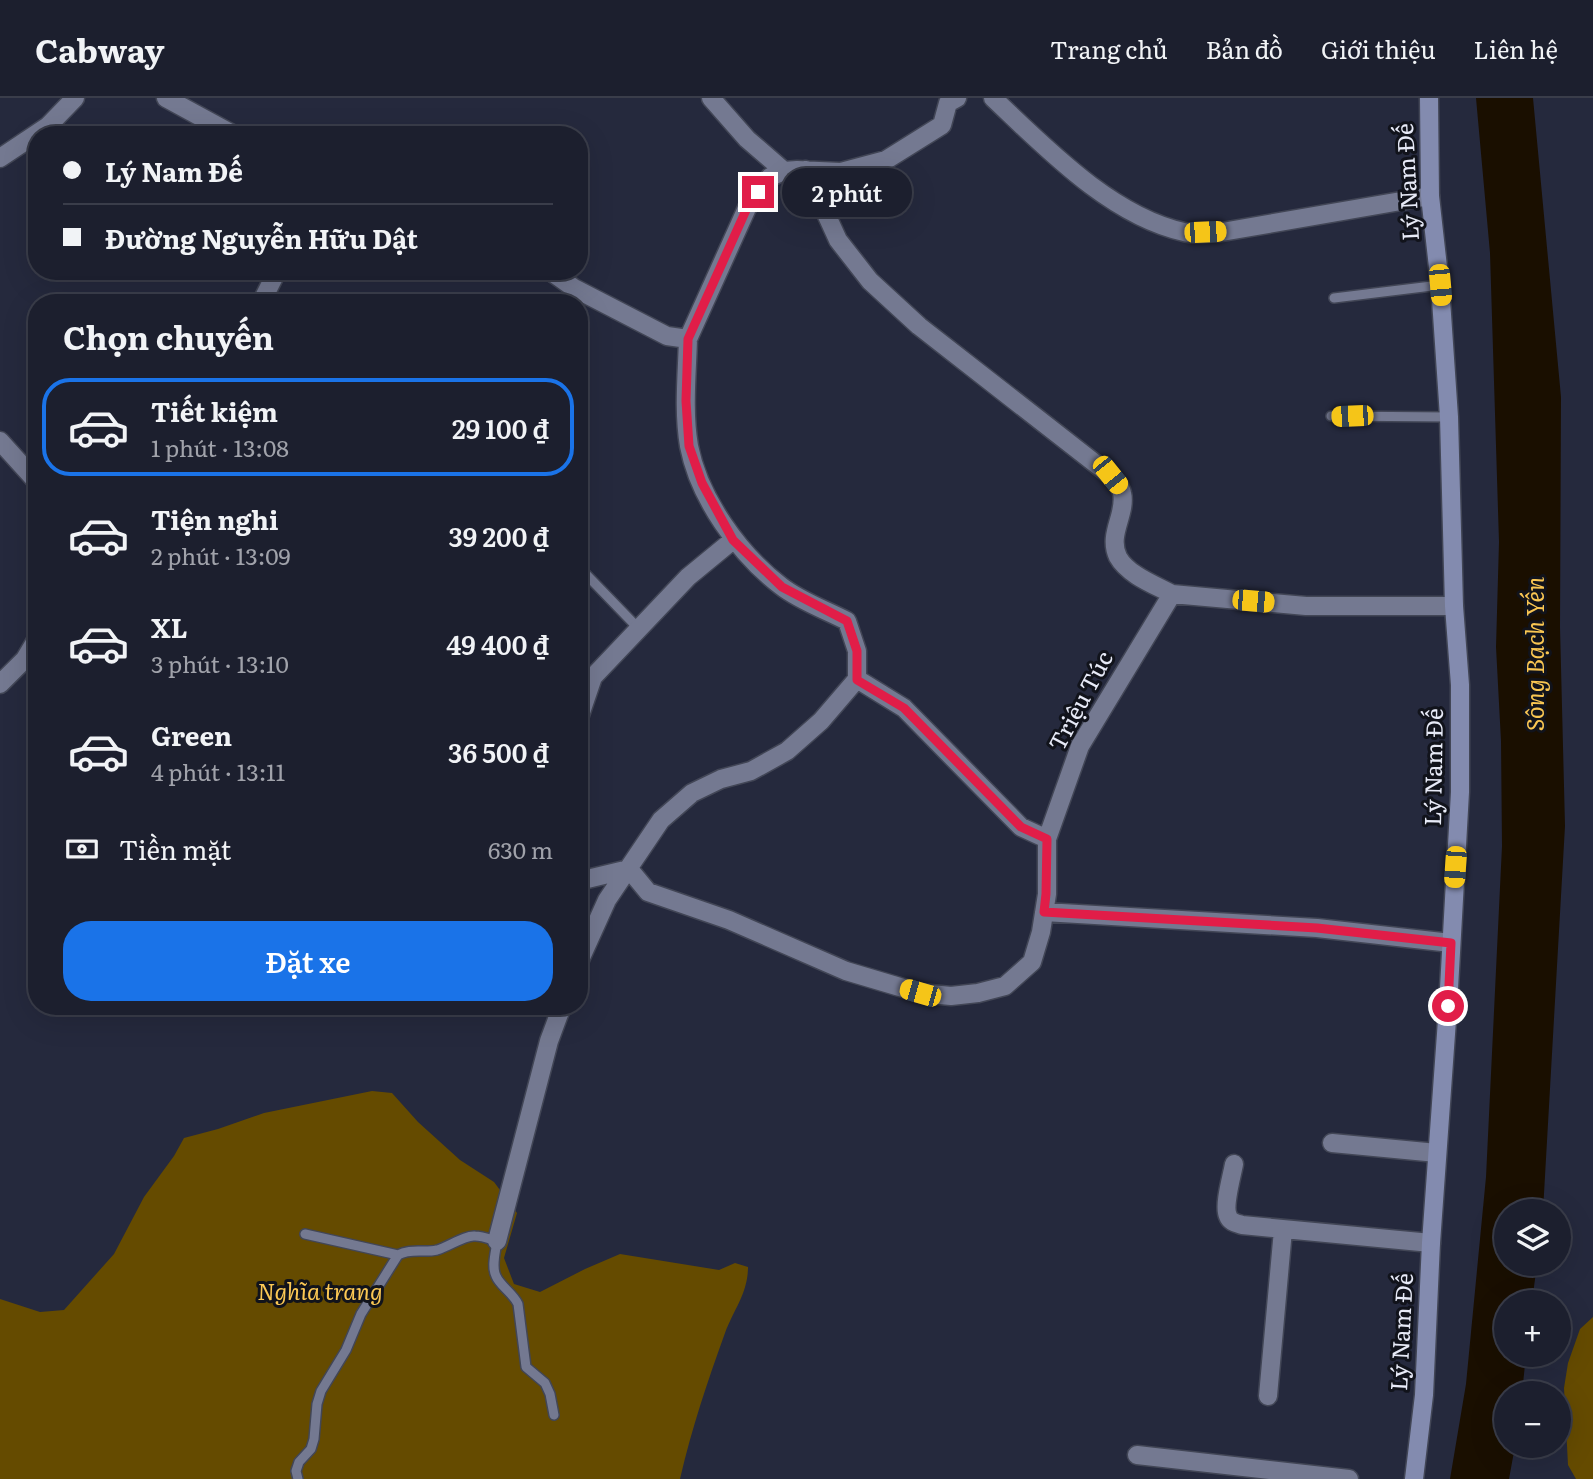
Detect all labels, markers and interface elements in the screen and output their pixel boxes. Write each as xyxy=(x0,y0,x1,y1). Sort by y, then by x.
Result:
text: Cabway xyxy=(35,24,164,73)
text: Trang chủ xyxy=(1050,31,1168,66)
text: Bản đồ xyxy=(1206,31,1283,66)
text: Giới thiệu xyxy=(1321,31,1436,66)
text: Liên hệ xyxy=(1474,31,1558,66)
street label: Lý Nam Đế xyxy=(1386,122,1426,242)
text: Lý Nam Đế xyxy=(105,151,243,190)
callout: 2 phút xyxy=(782,168,912,217)
text: 2 phút xyxy=(812,175,882,209)
route end xyxy=(742,176,774,208)
text: Đường Nguyễn Hữu Dật xyxy=(105,218,418,257)
car xyxy=(1184,221,1227,243)
car xyxy=(1428,263,1453,307)
text: Chọn chuyến xyxy=(63,312,274,360)
text: Tiết kiệm xyxy=(151,391,278,430)
icon: car xyxy=(67,396,130,459)
car xyxy=(1331,405,1374,427)
text: 29 100 ₫ xyxy=(452,408,549,447)
text: 1 phút · 13:08 xyxy=(151,430,289,464)
car xyxy=(1089,452,1132,498)
text: Tiện nghi xyxy=(151,499,278,538)
icon: car xyxy=(67,504,130,567)
text: 39 200 ₫ xyxy=(449,516,549,555)
text: 2 phút · 13:09 xyxy=(151,538,291,572)
water label: Sông Bạch Yến xyxy=(1516,577,1551,731)
car xyxy=(1232,589,1275,613)
text: XL xyxy=(151,607,188,646)
icon: car xyxy=(67,612,130,675)
text: 49 400 ₫ xyxy=(446,624,549,663)
street label: Triệu Túc xyxy=(1039,644,1120,756)
text: 3 phút · 13:10 xyxy=(151,646,289,680)
street label: Lý Nam Đế xyxy=(1414,708,1450,826)
text: Green xyxy=(151,715,232,754)
icon: car xyxy=(67,720,130,783)
text: 36 500 ₫ xyxy=(448,732,549,771)
text: 4 phút · 13:11 xyxy=(151,754,285,788)
text: Tiền mặt xyxy=(119,829,231,868)
icon: cash xyxy=(63,830,101,868)
text: 630 m xyxy=(488,832,553,866)
car xyxy=(1444,845,1467,889)
button: Đặt xe xyxy=(63,921,553,1001)
car xyxy=(897,977,944,1009)
route start xyxy=(1432,990,1464,1022)
map controls xyxy=(1494,1199,1571,1458)
button: layers xyxy=(1494,1199,1571,1276)
street label: Lý Nam Đế xyxy=(1380,1272,1420,1392)
park label: Nghĩa trang xyxy=(257,1273,383,1307)
button: + xyxy=(1494,1290,1571,1367)
button: − xyxy=(1494,1381,1571,1458)

